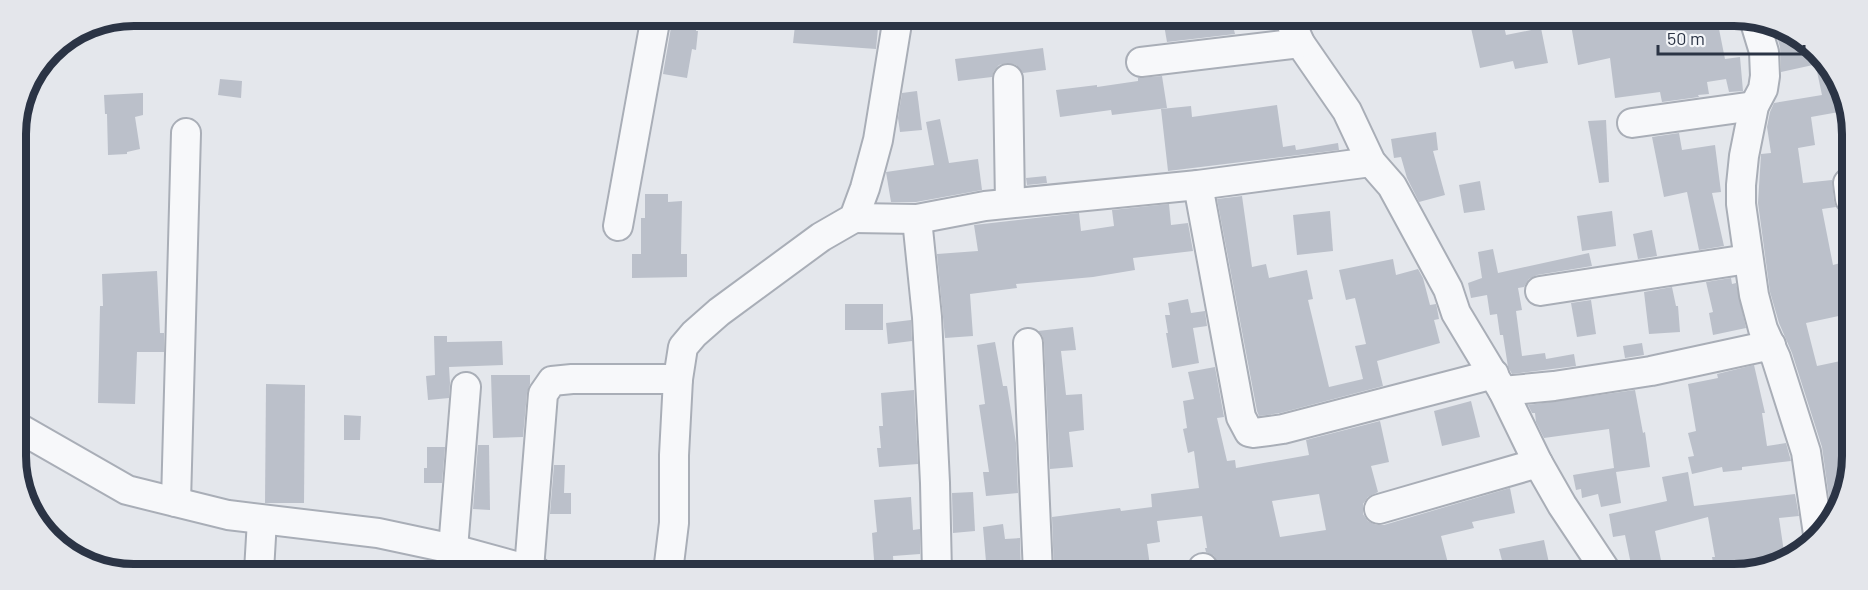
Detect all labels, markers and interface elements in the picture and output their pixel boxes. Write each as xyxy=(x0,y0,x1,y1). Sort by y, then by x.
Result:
scale bar xyxy=(1658,18,1804,56)
text: 50 m xyxy=(1667,27,1705,49)

